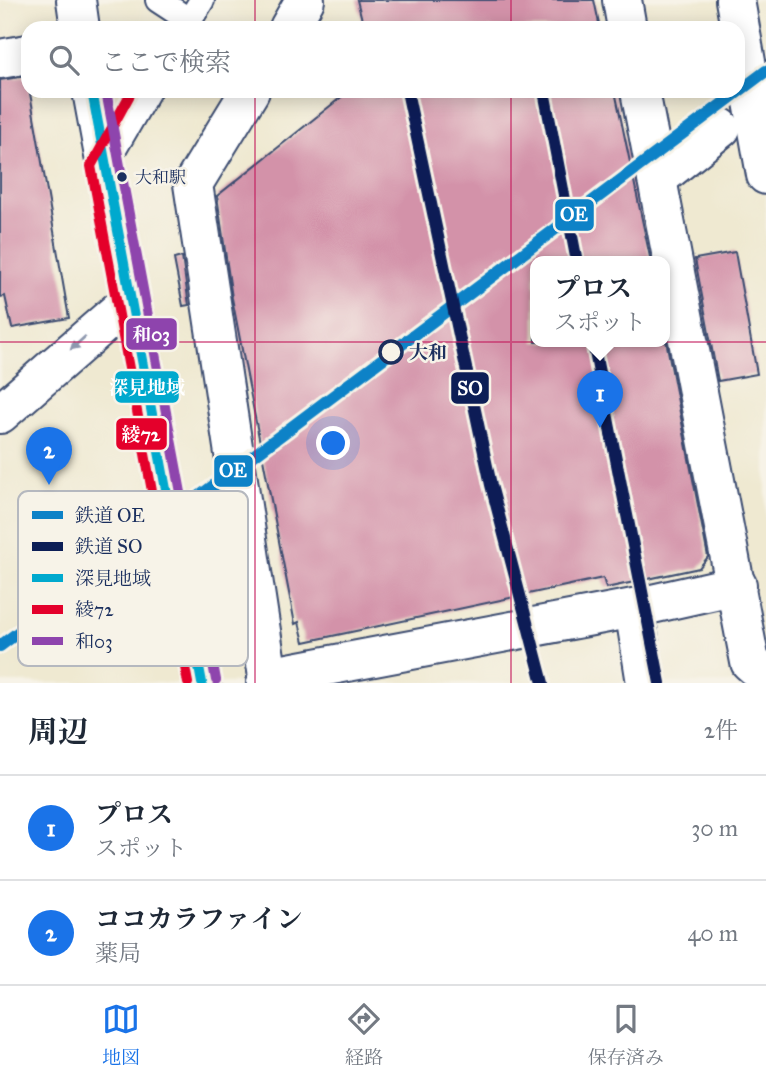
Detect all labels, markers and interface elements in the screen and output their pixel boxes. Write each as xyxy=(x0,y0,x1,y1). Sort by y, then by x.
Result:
search box xyxy=(21,21,745,98)
icon: search xyxy=(45,41,83,79)
text: ここで検索 xyxy=(101,46,231,78)
place label: 大和駅 xyxy=(135,167,186,188)
marker: 大和駅 xyxy=(115,170,129,184)
line badge: OE xyxy=(554,198,595,232)
text: OE xyxy=(560,203,588,226)
popup xyxy=(530,256,670,347)
text: プロス xyxy=(554,272,632,304)
text: スポット xyxy=(554,308,646,336)
line badge: 和03 xyxy=(125,317,178,351)
text: 和03 xyxy=(132,323,170,347)
one-way arrow xyxy=(69,335,87,351)
marker: 大和 xyxy=(379,340,403,364)
place label: 大和 xyxy=(409,341,447,364)
line badge: 深見地域 xyxy=(114,370,180,404)
pin: 1 xyxy=(577,370,623,428)
line badge: SO xyxy=(450,371,490,405)
text: 深見地域 xyxy=(109,376,185,399)
text: SO xyxy=(457,377,483,400)
line badge: 綾72 xyxy=(115,417,168,451)
text: 綾72 xyxy=(122,423,161,446)
your location xyxy=(316,426,350,460)
pin: 2 xyxy=(26,427,72,485)
line badge: OE xyxy=(213,454,254,488)
text: OE xyxy=(219,459,247,482)
legend xyxy=(18,491,248,666)
text: 鉄道 OE xyxy=(75,504,145,527)
text: 鉄道 SO xyxy=(75,535,143,558)
text: 深見地域 xyxy=(75,567,151,590)
text: 綾72 xyxy=(75,598,114,621)
text: 和03 xyxy=(75,630,113,653)
text: 周辺 xyxy=(28,714,88,750)
text: 2件 xyxy=(704,716,738,744)
text: プロス xyxy=(95,798,173,830)
text: 1 xyxy=(46,814,56,842)
text: 30 m xyxy=(691,814,738,842)
text: スポット xyxy=(95,834,187,862)
text: ココカラファイン xyxy=(95,903,302,935)
text: 2 xyxy=(45,919,57,947)
text: 40 m xyxy=(688,919,738,947)
text: 薬局 xyxy=(95,939,141,967)
tab: 地図 xyxy=(102,1000,140,1069)
tab: 経路 xyxy=(345,1000,383,1069)
tab: 保存済み xyxy=(588,1000,664,1069)

